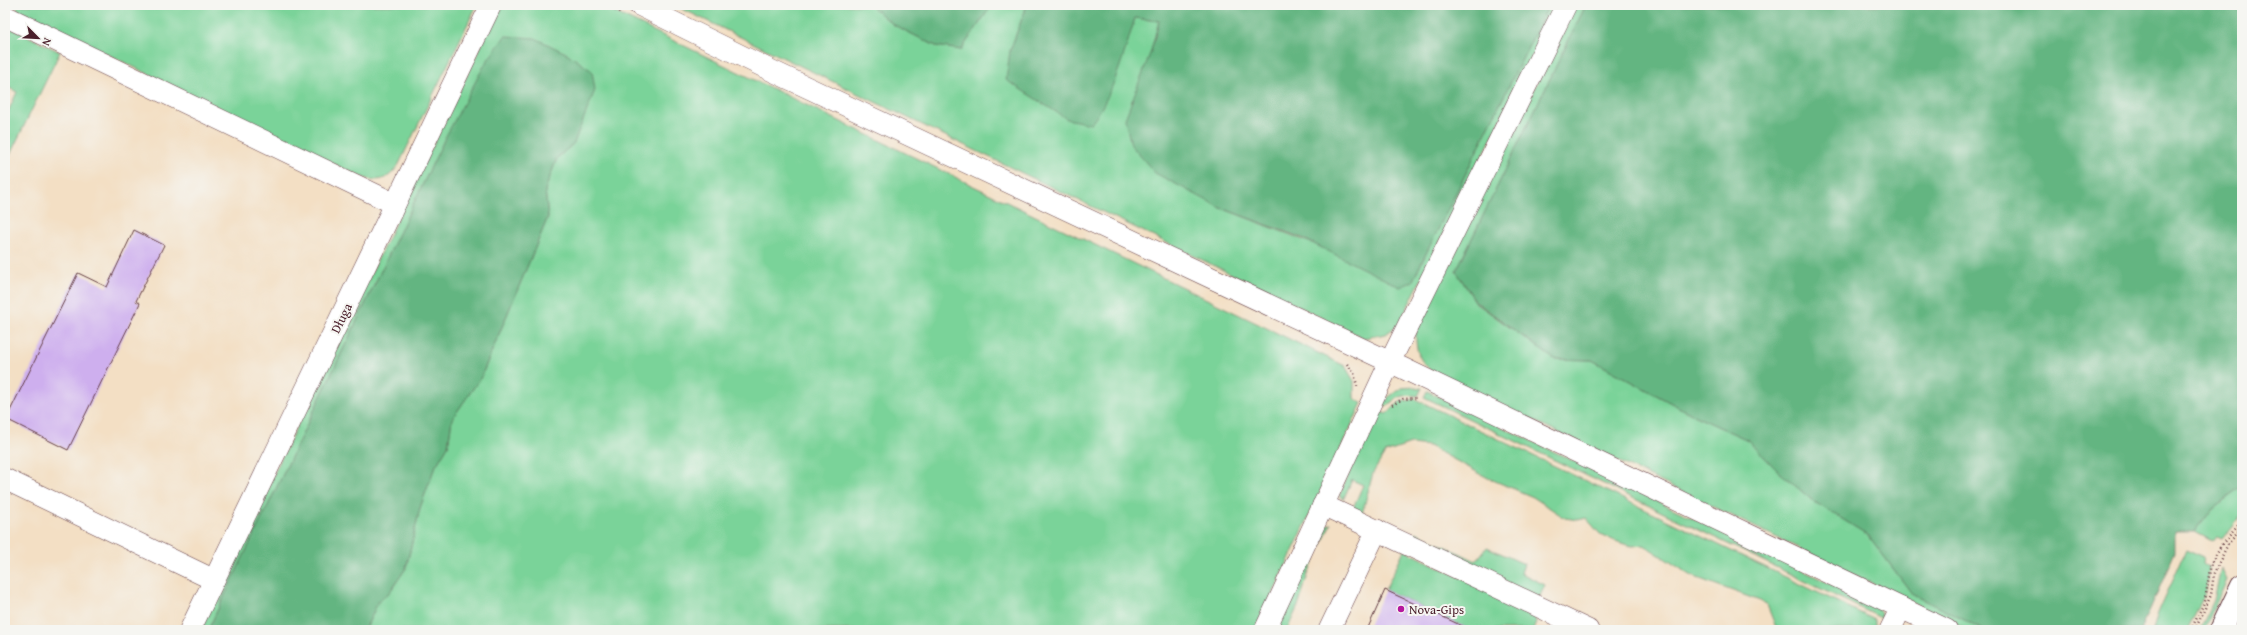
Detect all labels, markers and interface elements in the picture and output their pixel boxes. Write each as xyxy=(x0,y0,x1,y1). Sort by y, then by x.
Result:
north arrow xyxy=(18,18,58,58)
text: N xyxy=(38,35,56,49)
street label: Długa xyxy=(326,299,357,336)
place label: Nova-Gips xyxy=(1409,600,1464,619)
marker: Nova-Gips xyxy=(1396,604,1406,614)

